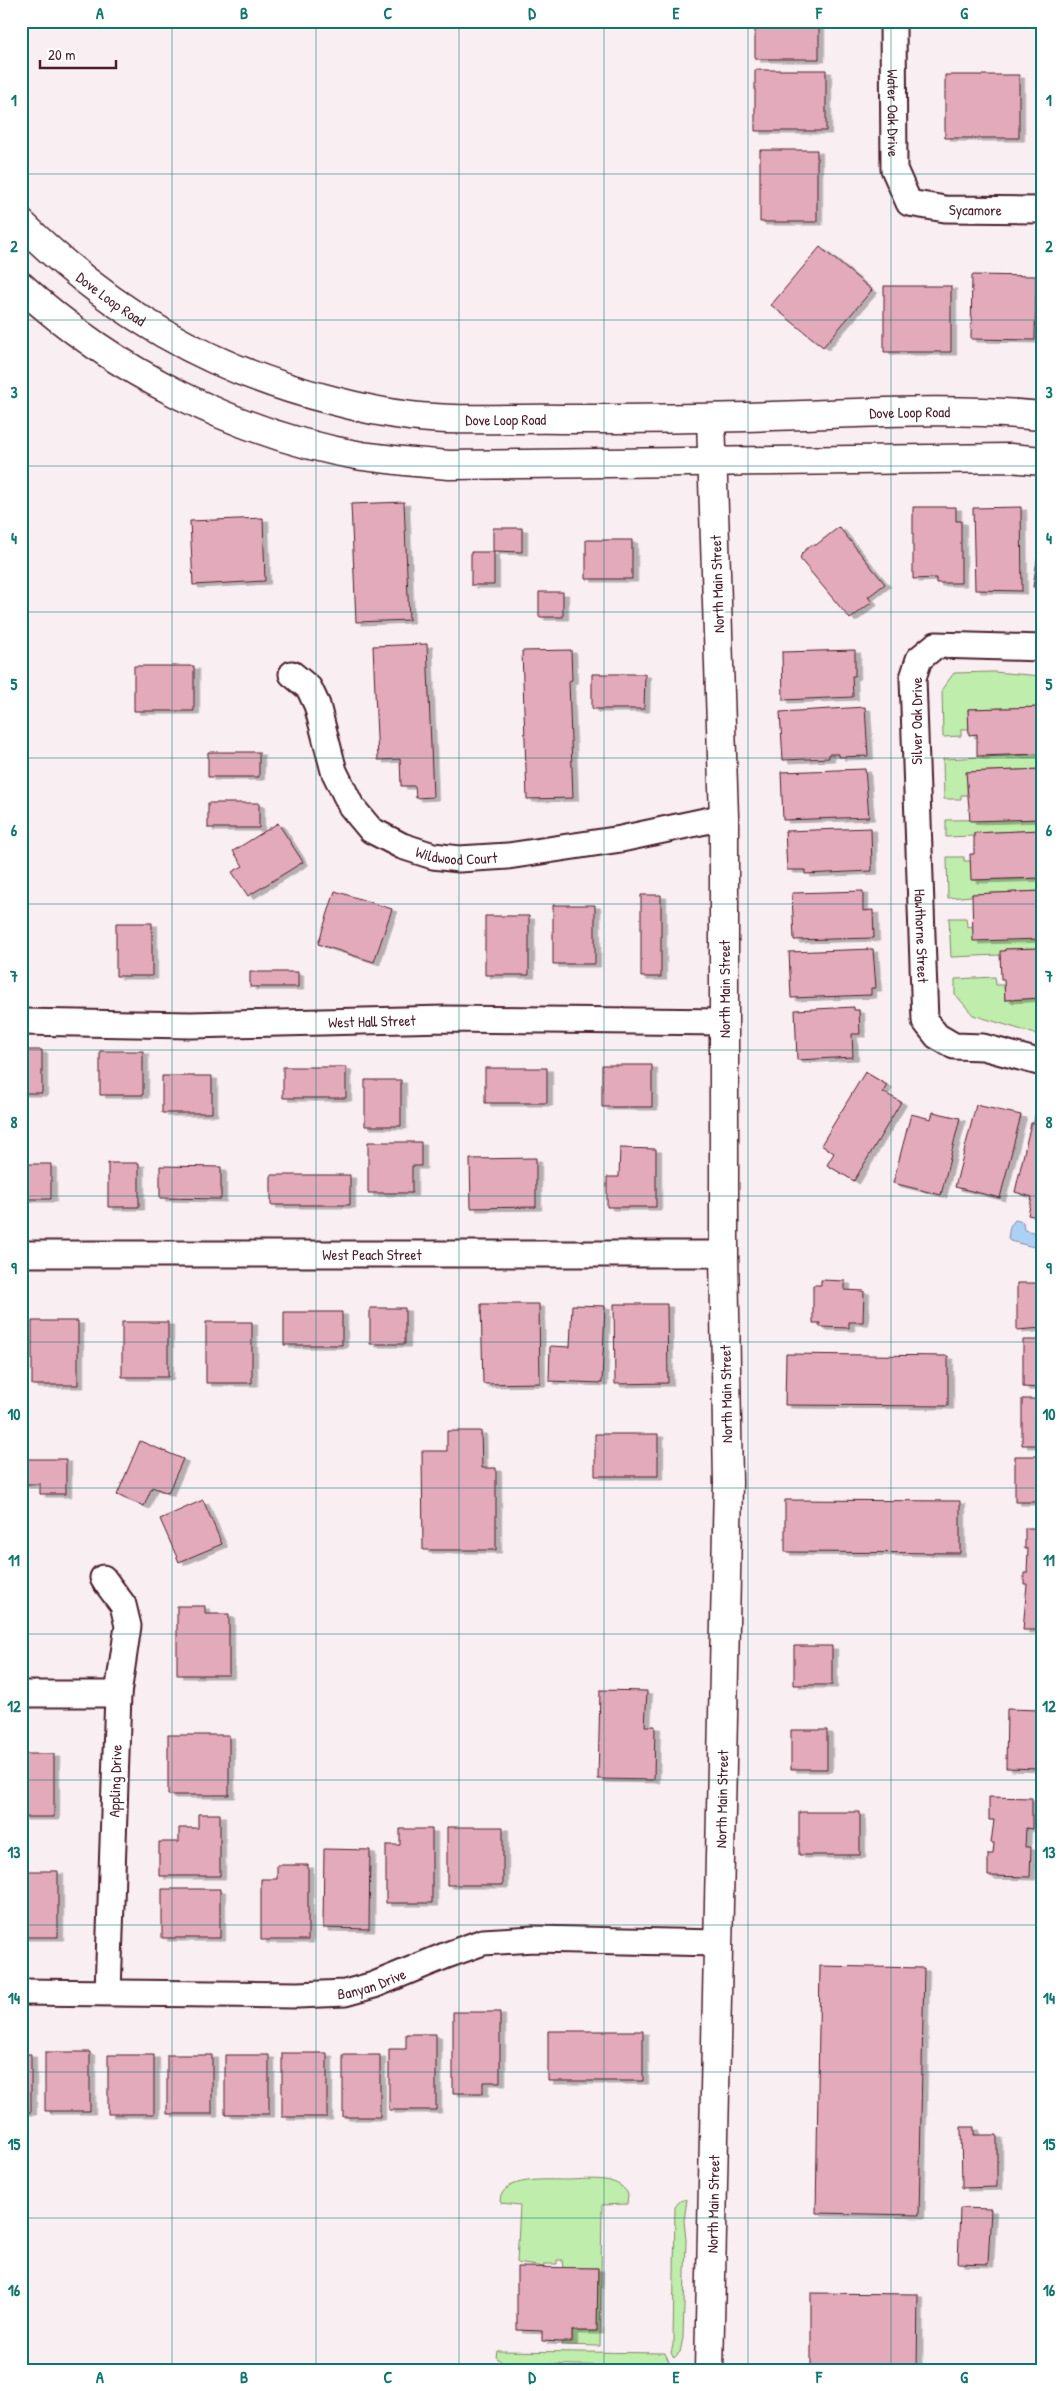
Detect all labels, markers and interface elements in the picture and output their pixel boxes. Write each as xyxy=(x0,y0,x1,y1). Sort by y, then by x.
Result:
text: A xyxy=(96,2,104,24)
text: B xyxy=(240,2,248,24)
text: C xyxy=(384,2,393,24)
text: D xyxy=(528,2,536,24)
text: E xyxy=(672,2,680,24)
text: F xyxy=(815,2,823,24)
text: G xyxy=(960,2,968,24)
scale bar xyxy=(40,38,116,70)
text: 20 m xyxy=(48,44,75,65)
street label: Water Oak Drive xyxy=(883,69,904,157)
text: 1 xyxy=(11,89,17,111)
text: 1 xyxy=(1046,89,1052,111)
street label: Sycamore xyxy=(949,199,1002,220)
text: 2 xyxy=(10,235,18,257)
text: 2 xyxy=(1045,235,1053,257)
street label: Dove Loop Road xyxy=(72,267,150,331)
text: 3 xyxy=(10,381,18,403)
text: 3 xyxy=(1045,381,1053,403)
street label: Dove Loop Road xyxy=(869,401,950,423)
street label: Dove Loop Road xyxy=(465,408,546,430)
text: 4 xyxy=(11,527,17,549)
text: 4 xyxy=(1046,527,1052,549)
street label: North Main Street xyxy=(705,534,729,633)
text: 5 xyxy=(11,673,18,695)
text: 5 xyxy=(1046,673,1053,695)
street label: Silver Oak Drive xyxy=(906,677,927,765)
text: 6 xyxy=(11,819,18,841)
text: 6 xyxy=(1046,819,1053,841)
street label: Wildwood Court xyxy=(413,841,499,870)
street label: Hawthorne Street xyxy=(910,888,934,984)
street label: North Main Street xyxy=(714,939,735,1038)
text: 7 xyxy=(9,965,18,987)
text: 7 xyxy=(1044,965,1053,987)
street label: West Hall Street xyxy=(328,1009,417,1032)
text: 8 xyxy=(11,1111,18,1133)
text: 8 xyxy=(1046,1111,1053,1133)
street label: West Peach Street xyxy=(322,1244,422,1265)
text: 9 xyxy=(11,1257,17,1279)
text: 9 xyxy=(1046,1257,1052,1279)
street label: North Main Street xyxy=(715,1344,737,1443)
text: 10 xyxy=(8,1403,20,1425)
text: 10 xyxy=(1043,1403,1055,1425)
text: 11 xyxy=(8,1549,20,1571)
text: 11 xyxy=(1043,1549,1055,1571)
text: 12 xyxy=(7,1695,21,1717)
text: 12 xyxy=(1042,1695,1056,1717)
street label: Appling Drive xyxy=(103,1744,127,1818)
street label: North Main Street xyxy=(710,1749,733,1848)
text: 13 xyxy=(8,1841,20,1863)
text: 13 xyxy=(1043,1841,1055,1863)
street label: Banyan Drive xyxy=(337,1963,409,2004)
text: 14 xyxy=(8,1987,20,2009)
text: 14 xyxy=(1043,1987,1055,2009)
text: 15 xyxy=(8,2133,21,2155)
text: 15 xyxy=(1043,2133,1056,2155)
street label: North Main Street xyxy=(701,2154,724,2253)
text: 16 xyxy=(8,2279,21,2301)
text: 16 xyxy=(1043,2279,1056,2301)
text: A xyxy=(96,2366,104,2388)
text: B xyxy=(240,2366,248,2388)
text: C xyxy=(384,2366,393,2388)
text: D xyxy=(528,2366,536,2388)
text: E xyxy=(672,2366,680,2388)
text: F xyxy=(815,2366,823,2388)
text: G xyxy=(960,2366,968,2388)

